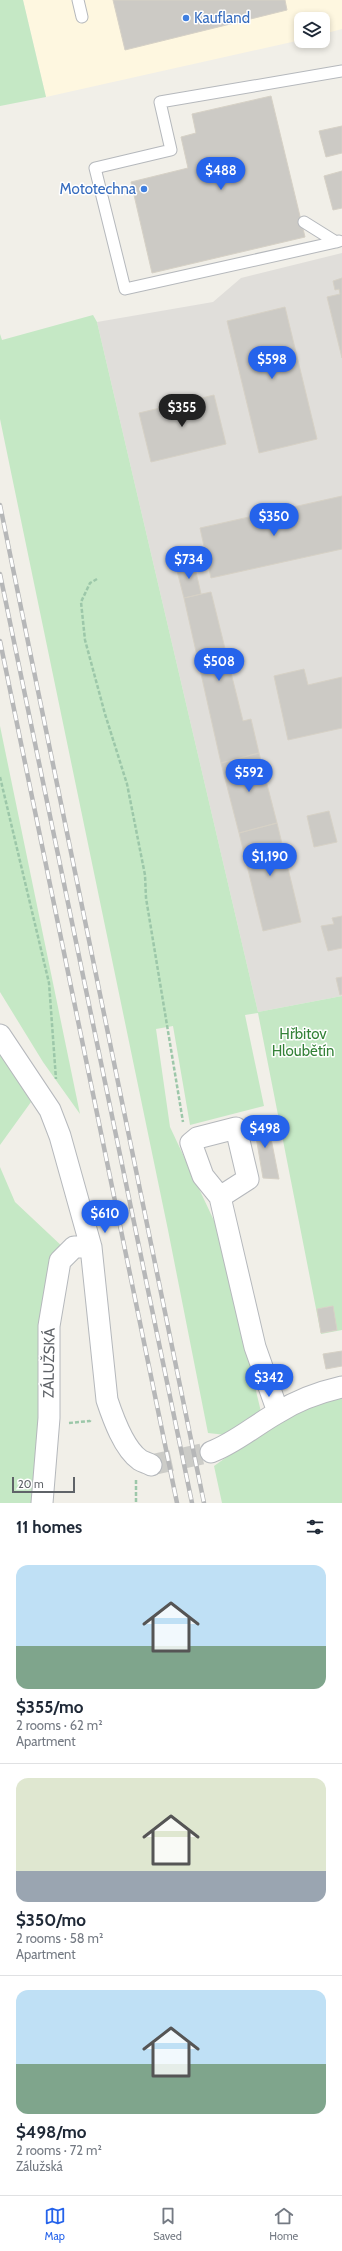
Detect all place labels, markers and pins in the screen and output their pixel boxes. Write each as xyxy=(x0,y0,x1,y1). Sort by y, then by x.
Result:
place label: Kaufland xyxy=(194,9,250,27)
marker: Kaufland xyxy=(181,13,191,23)
pin: $488 xyxy=(197,157,245,191)
place label: Mototechna xyxy=(60,180,137,198)
marker: Mototechna xyxy=(139,184,149,194)
pin: $598 xyxy=(248,346,296,380)
pin: $355 xyxy=(158,394,206,428)
pin: $350 xyxy=(250,503,298,537)
pin: $734 xyxy=(165,546,213,580)
pin: $508 xyxy=(195,648,243,682)
pin: $592 xyxy=(225,759,273,793)
pin: $1,190 xyxy=(237,843,303,877)
pin: $498 xyxy=(241,1115,289,1149)
pin: $610 xyxy=(81,1200,129,1234)
pin: $342 xyxy=(245,1364,293,1398)

